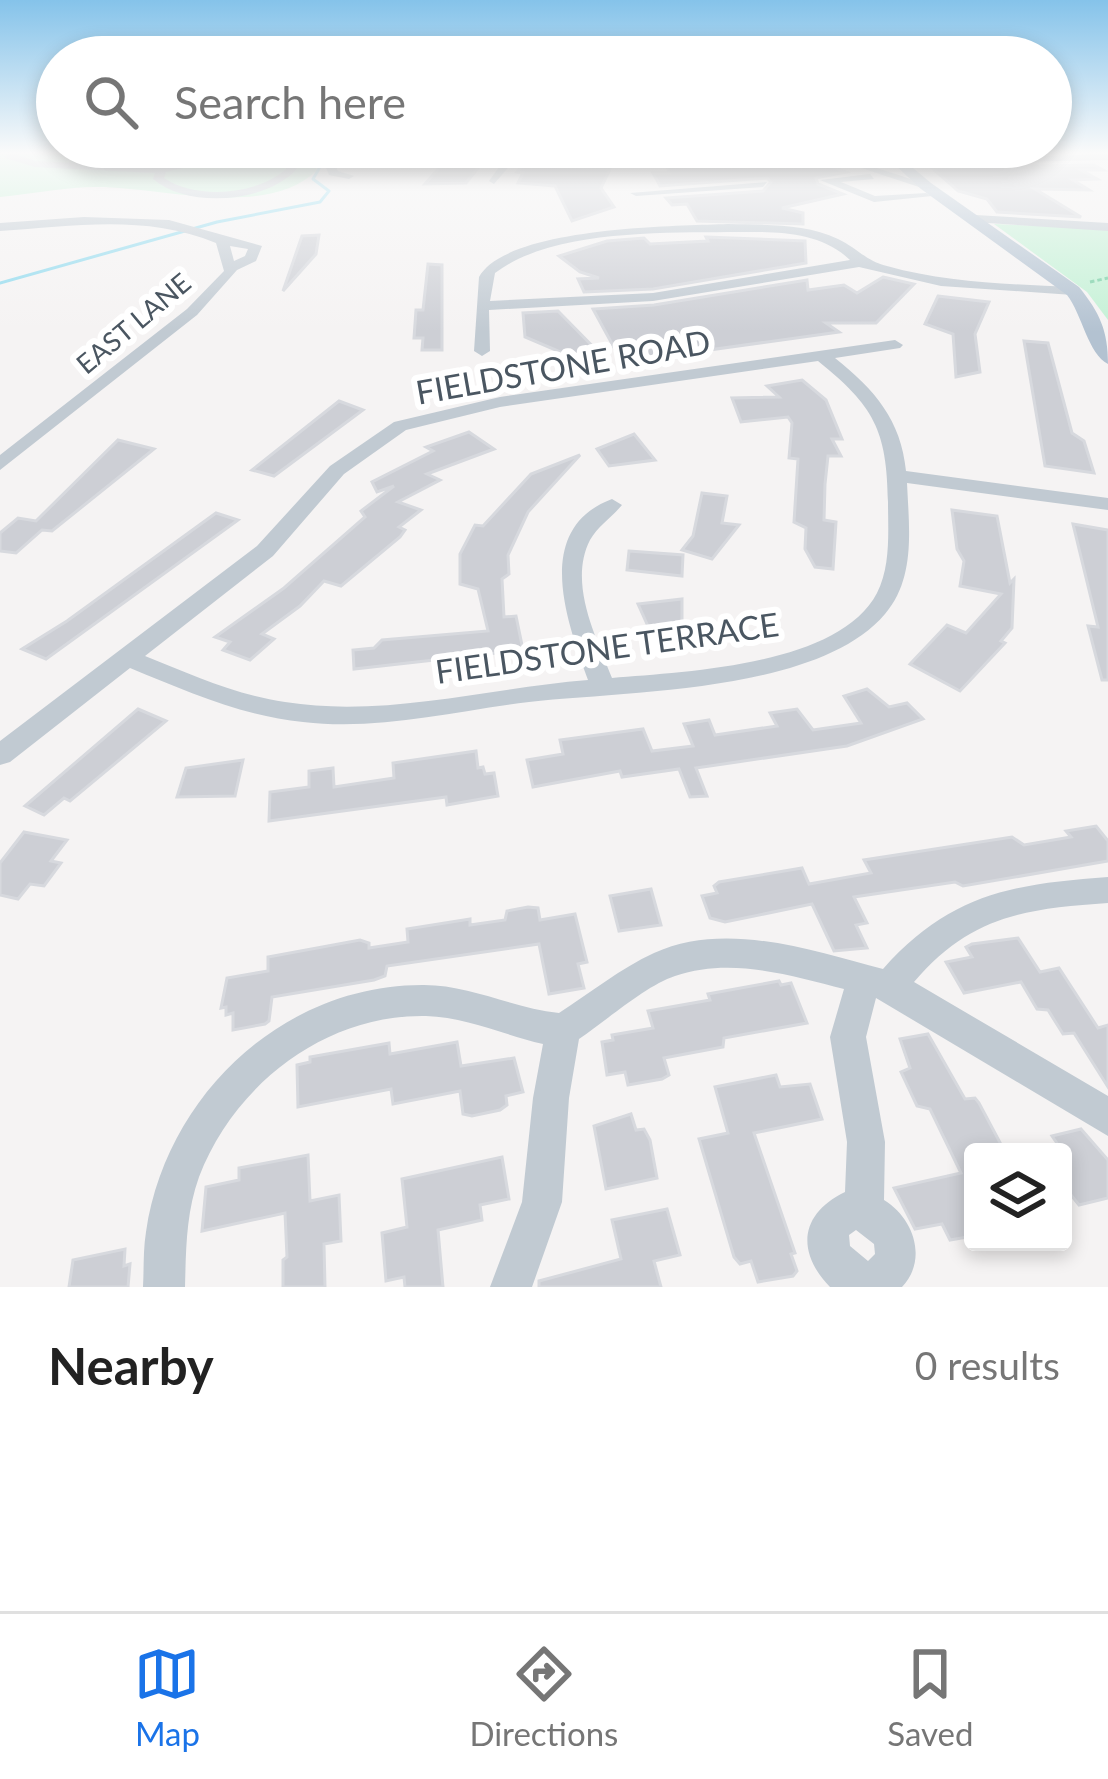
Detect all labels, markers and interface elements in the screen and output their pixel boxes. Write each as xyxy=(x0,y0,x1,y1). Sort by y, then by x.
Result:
search box xyxy=(36,36,1072,168)
icon: search xyxy=(78,69,144,135)
text: Search here xyxy=(174,75,406,129)
street label: EAST LANE xyxy=(69,266,197,380)
street label: FIELDSTONE ROAD xyxy=(413,320,713,412)
street label: FIELDSTONE TERRACE xyxy=(433,603,781,691)
map controls xyxy=(964,1143,1072,1251)
button: layers xyxy=(964,1143,1072,1251)
text: Nearby xyxy=(48,1335,214,1396)
text: 0 results xyxy=(915,1342,1060,1388)
tab: Map xyxy=(134,1641,200,1753)
tab: Directions xyxy=(469,1641,618,1753)
tab: Saved xyxy=(887,1641,974,1753)

